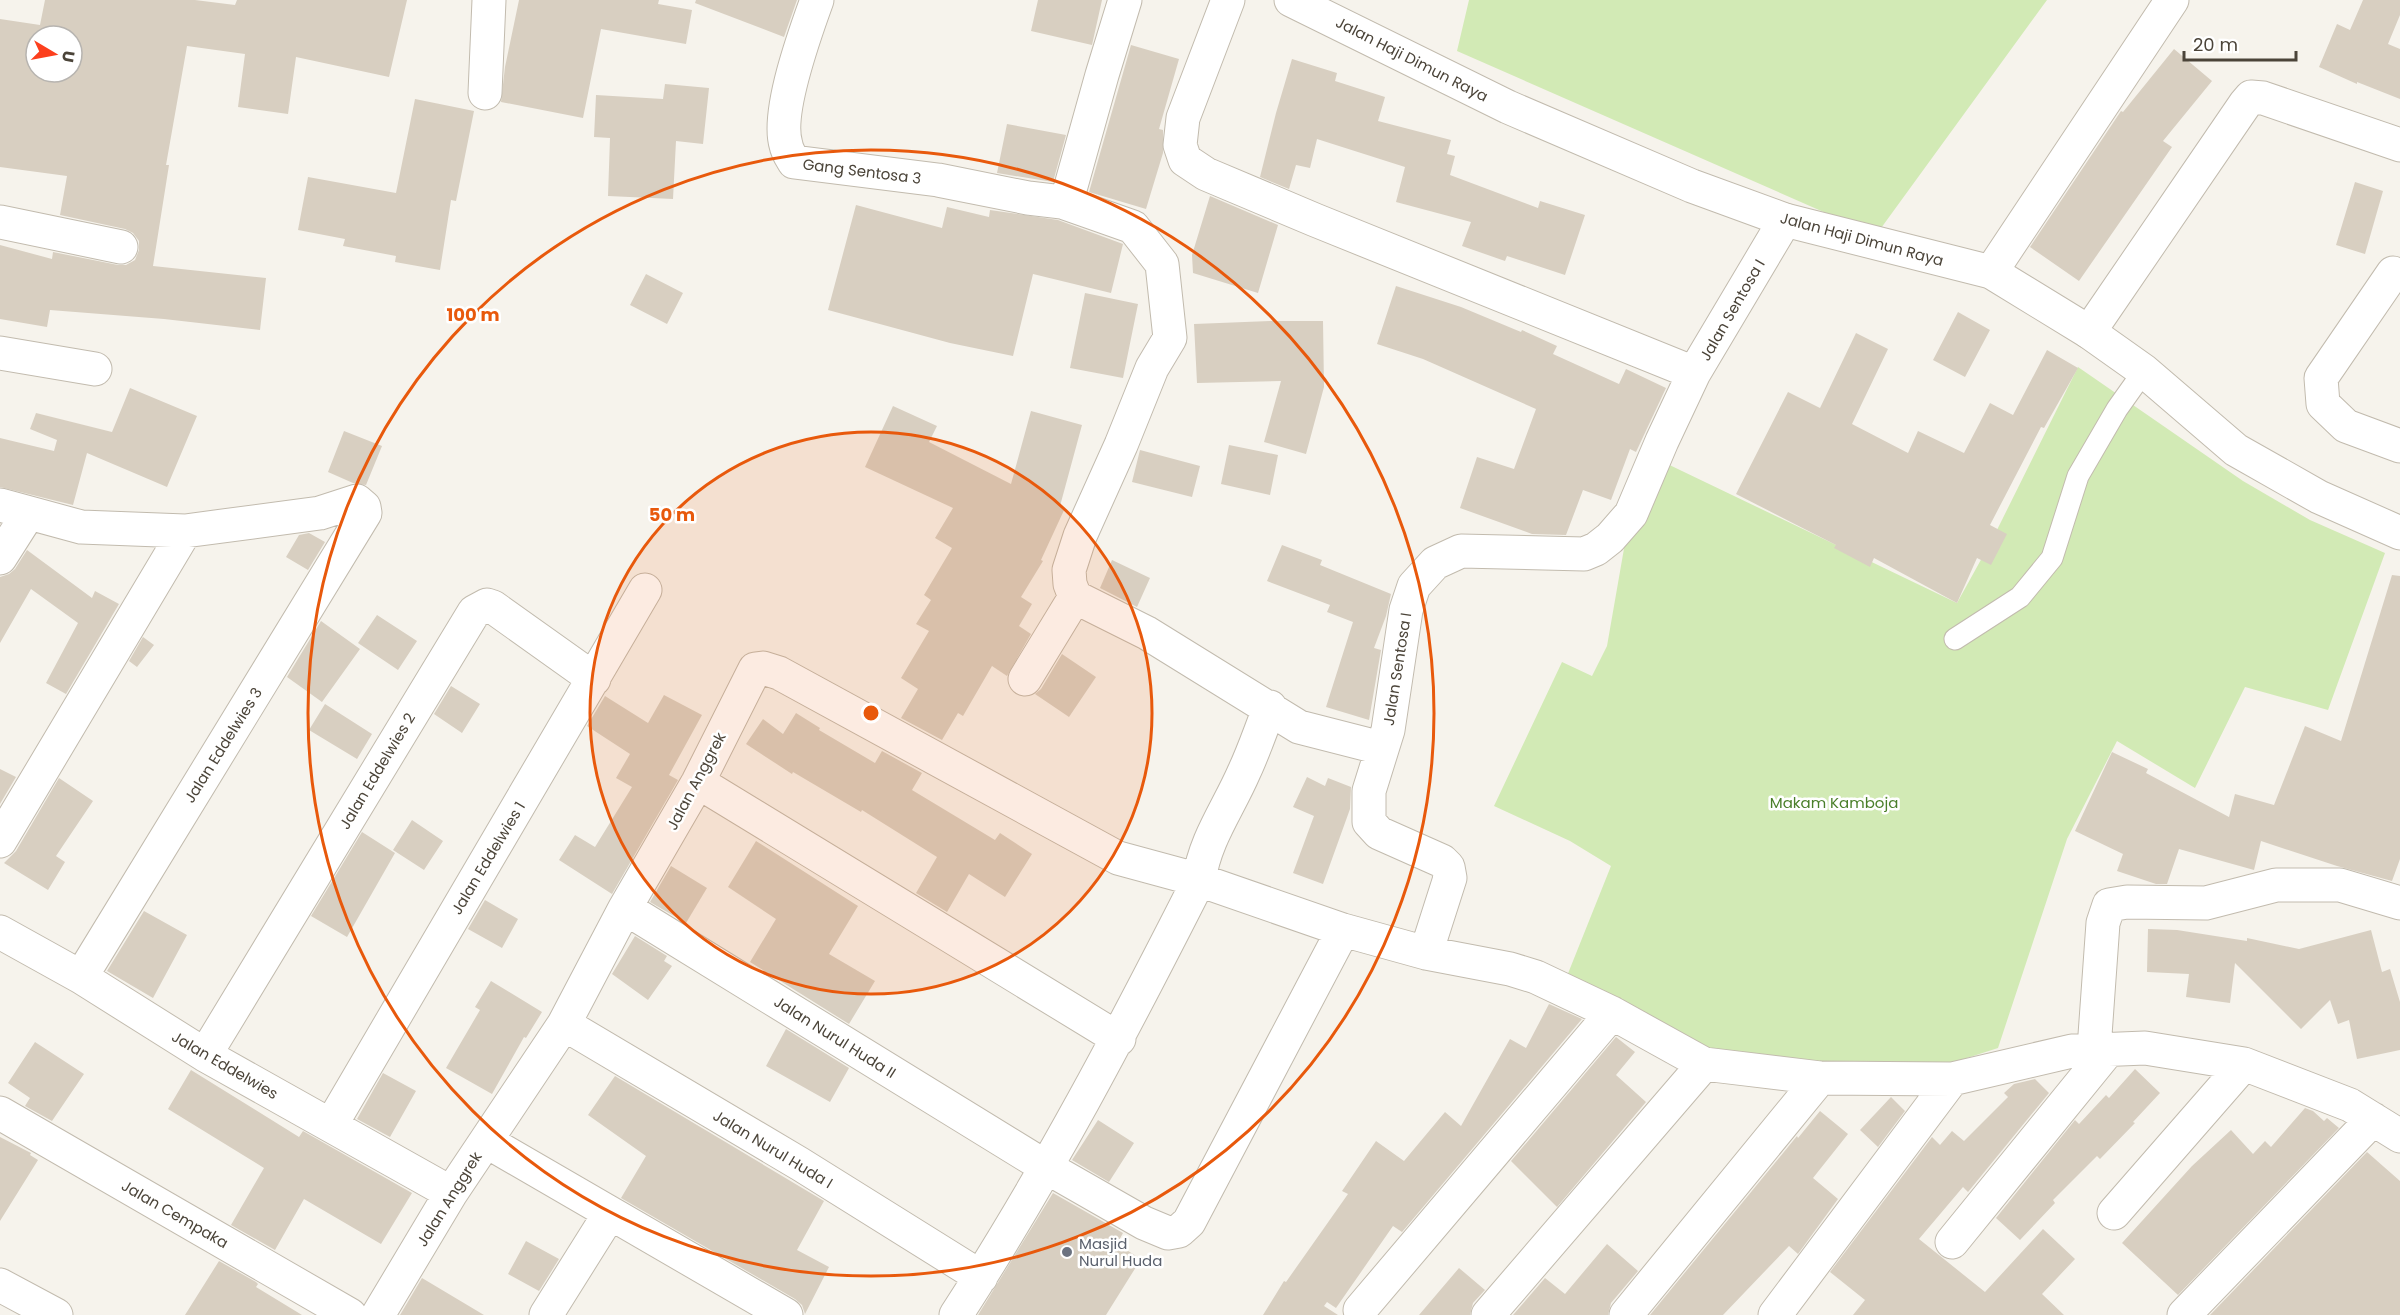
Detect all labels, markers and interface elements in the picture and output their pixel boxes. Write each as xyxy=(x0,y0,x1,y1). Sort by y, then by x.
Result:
street label: Jalan Haji Dimun Raya xyxy=(1332,11,1492,107)
north arrow xyxy=(24,24,84,84)
scale bar xyxy=(2184,24,2296,62)
text: 20 m xyxy=(2193,32,2238,57)
text: U xyxy=(56,49,81,64)
street label: Gang Sentosa 3 xyxy=(802,153,922,189)
street label: Jalan Haji Dimun Raya xyxy=(1778,207,1946,271)
street label: Jalan Sentosa I xyxy=(1694,255,1770,365)
text: 100 m xyxy=(446,302,500,327)
text: 50 m xyxy=(649,502,695,527)
street label: Jalan Sentosa I xyxy=(1378,611,1416,727)
street label: Jalan Eddelwies 3 xyxy=(179,683,267,807)
centre of rings xyxy=(861,703,881,723)
street label: Jalan Eddelwies 2 xyxy=(334,709,420,833)
street label: Jalan Anggrek xyxy=(661,728,731,834)
park label: Makam Kamboja xyxy=(1770,792,1898,813)
street label: Jalan Eddelwies 1 xyxy=(446,798,530,918)
street label: Jalan Nurul Huda II xyxy=(770,991,900,1083)
street label: Jalan Eddelwies xyxy=(168,1026,282,1104)
street label: Jalan Nurul Huda I xyxy=(709,1105,837,1193)
street label: Jalan Anggrek xyxy=(411,1147,487,1250)
street label: Jalan Cempaka xyxy=(118,1175,232,1253)
place label: Masjid Nurul Huda xyxy=(1079,1233,1162,1271)
marker: Masjid Nurul Huda xyxy=(1060,1245,1074,1259)

